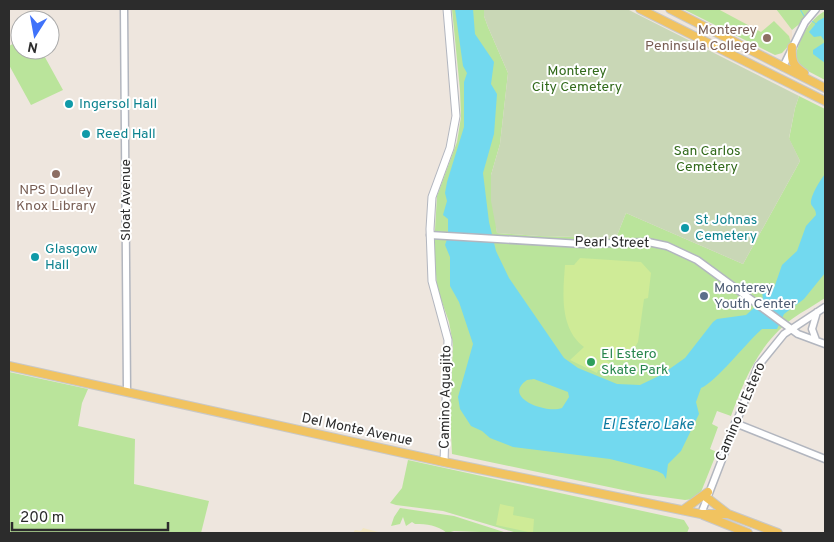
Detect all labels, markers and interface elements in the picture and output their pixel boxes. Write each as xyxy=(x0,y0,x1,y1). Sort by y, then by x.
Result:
north arrow xyxy=(10,10,60,60)
place label: Monterey Peninsula College xyxy=(645,22,757,55)
marker: Monterey Peninsula College xyxy=(761,32,773,44)
text: N xyxy=(26,37,39,56)
park label: Monterey City Cemetery xyxy=(532,63,622,96)
place label: Ingersol Hall xyxy=(79,96,157,113)
marker: Ingersol Hall xyxy=(63,98,75,110)
place label: Reed Hall xyxy=(96,126,156,143)
marker: Reed Hall xyxy=(80,128,92,140)
park label: San Carlos Cemetery xyxy=(674,143,741,176)
street label: Sloat Avenue xyxy=(118,159,135,241)
marker: NPS Dudley Knox Library xyxy=(50,168,62,180)
place label: NPS Dudley Knox Library xyxy=(16,182,96,215)
place label: St Johnas Cemetery xyxy=(695,212,757,245)
marker: St Johnas Cemetery xyxy=(679,222,691,234)
street label: Pearl Street xyxy=(574,234,650,252)
place label: Glasgow Hall xyxy=(45,241,98,274)
marker: Glasgow Hall xyxy=(29,251,41,263)
place label: Monterey Youth Center xyxy=(714,280,797,313)
marker: Monterey Youth Center xyxy=(698,290,710,302)
street label: Camino Aguajito xyxy=(437,345,455,449)
place label: El Estero Skate Park xyxy=(601,346,669,379)
marker: El Estero Skate Park xyxy=(585,356,597,368)
street label: Camino el Estero xyxy=(712,360,770,464)
street label: Del Monte Avenue xyxy=(300,410,414,450)
water label: El Estero Lake xyxy=(602,416,694,435)
scale bar xyxy=(12,500,169,532)
text: 200 m xyxy=(20,509,65,528)

